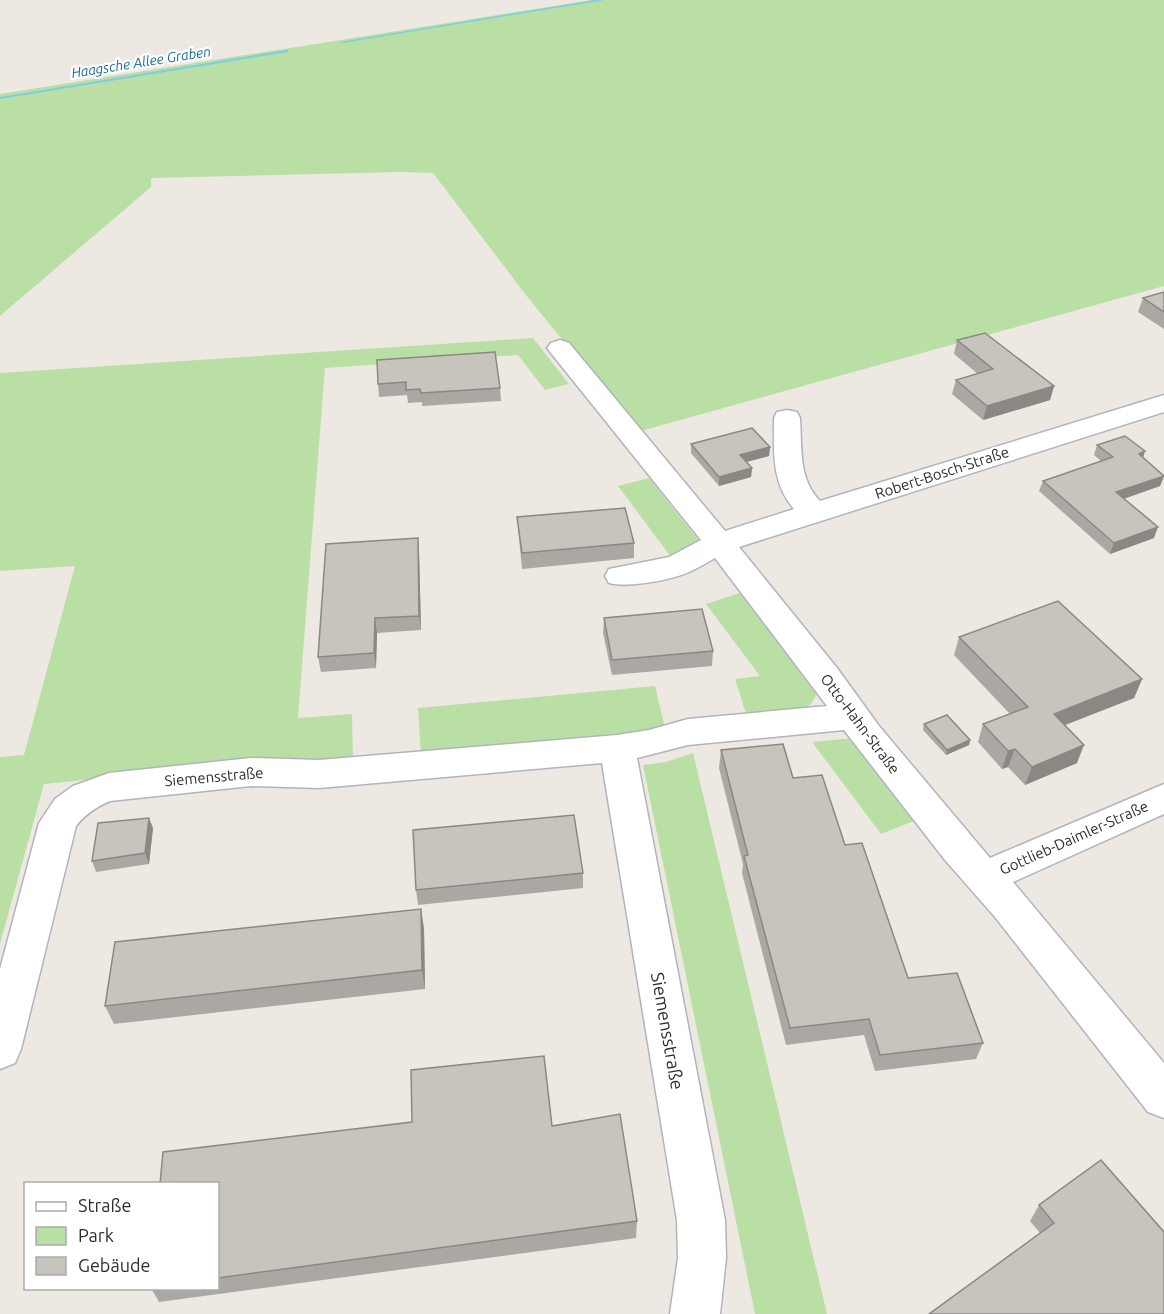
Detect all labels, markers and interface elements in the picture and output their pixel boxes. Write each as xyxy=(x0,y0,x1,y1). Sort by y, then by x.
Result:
water label: Haagsche Allee Graben xyxy=(70,43,212,81)
street label: Robert-Bosch-Straße xyxy=(873,443,1011,502)
street label: Otto-Hahn-Straße xyxy=(817,670,903,777)
street label: Siemensstraße xyxy=(164,764,264,789)
street label: Gottlieb-Daimler-Straße xyxy=(997,797,1151,878)
street label: Siemensstraße xyxy=(648,970,688,1091)
legend xyxy=(24,1182,219,1290)
text: Straße xyxy=(78,1195,131,1215)
text: Park xyxy=(78,1225,114,1245)
text: Gebäude xyxy=(78,1255,150,1275)

